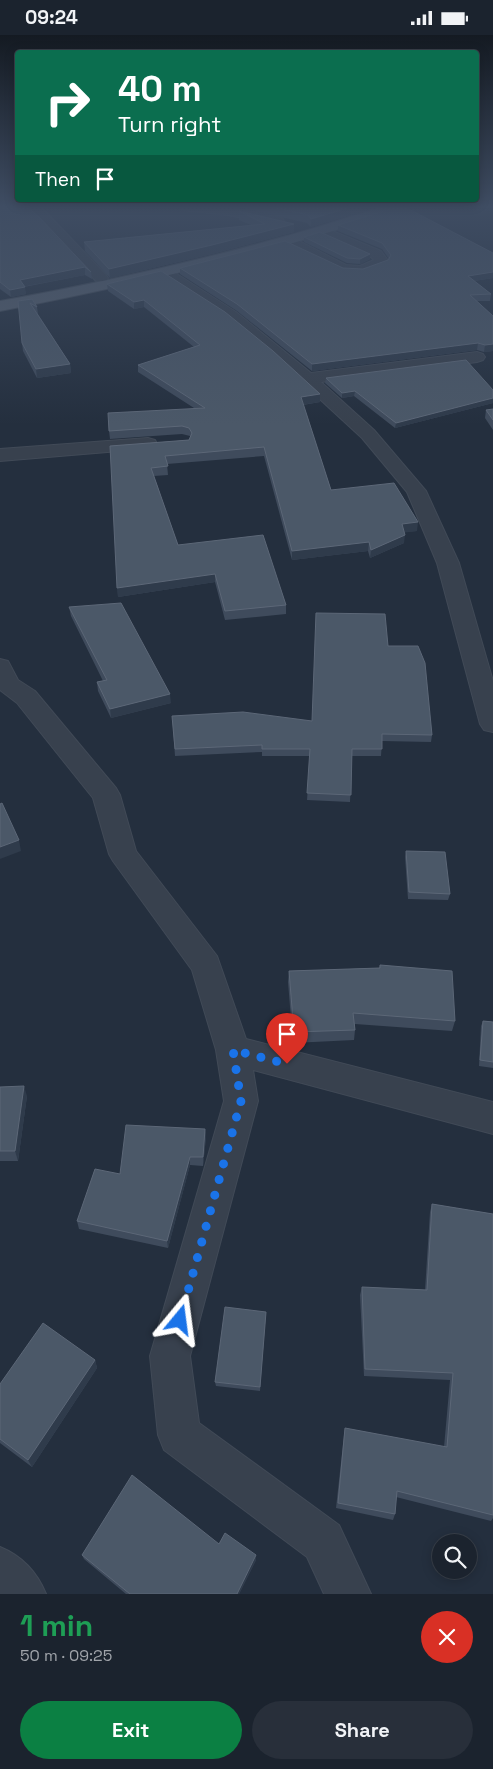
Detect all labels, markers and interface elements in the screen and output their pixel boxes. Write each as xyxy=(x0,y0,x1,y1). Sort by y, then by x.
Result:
text: 09:24 xyxy=(25,5,78,30)
text: 40 m xyxy=(118,67,202,111)
icon: right xyxy=(35,70,100,135)
text: Turn right xyxy=(118,110,221,138)
icon: arrive xyxy=(91,165,119,193)
text: Then xyxy=(35,167,81,192)
pin xyxy=(266,1013,308,1064)
icon: arrive xyxy=(273,1020,301,1048)
position arrow xyxy=(153,1293,205,1345)
map controls xyxy=(432,1534,477,1579)
button: search xyxy=(432,1534,477,1579)
text: 1 min xyxy=(20,1606,93,1645)
button: close xyxy=(421,1611,473,1663)
text: 50 m · 09:25 xyxy=(20,1645,112,1666)
button: Exit xyxy=(20,1701,242,1759)
button: Share xyxy=(252,1701,473,1759)

